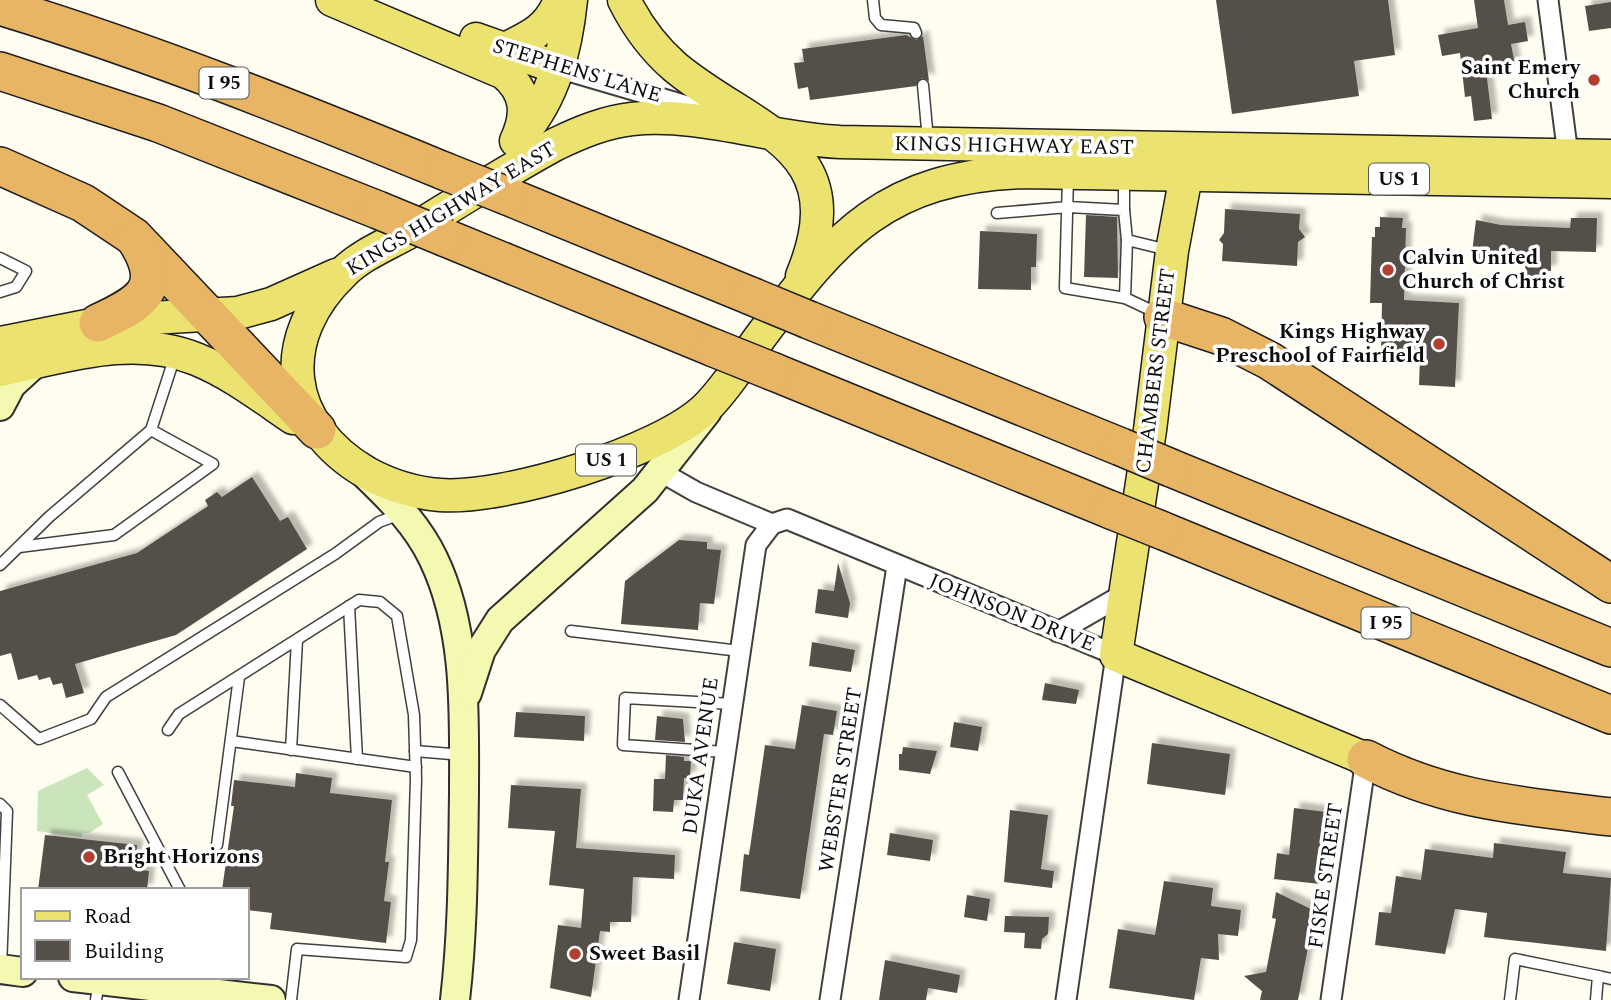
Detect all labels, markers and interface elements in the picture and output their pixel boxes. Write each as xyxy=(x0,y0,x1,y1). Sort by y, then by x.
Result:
street label: STEPHENS LANE xyxy=(489,30,665,112)
place label: Saint Emery Church xyxy=(1461,52,1581,108)
road number: I 95 xyxy=(200,68,248,99)
marker: Saint Emery Church xyxy=(1586,72,1602,88)
street label: KINGS HIGHWAY EAST xyxy=(894,128,1134,164)
street label: KINGS HIGHWAY EAST xyxy=(340,134,562,284)
road number: US 1 xyxy=(1369,164,1429,195)
place label: Calvin United Church of Christ xyxy=(1402,242,1565,298)
marker: Calvin United Church of Christ xyxy=(1380,262,1396,278)
street label: CHAMBERS STREET xyxy=(1128,266,1184,476)
place label: Kings Highway Preschool of Fairfield xyxy=(1215,316,1426,372)
marker: Kings Highway Preschool of Fairfield xyxy=(1431,336,1447,352)
road number: US 1 xyxy=(576,444,636,475)
street label: JOHNSON DRIVE xyxy=(924,565,1100,661)
road number: I 95 xyxy=(1362,608,1410,638)
street label: DUKA AVENUE xyxy=(674,675,728,837)
street label: WEBSTER STREET xyxy=(811,685,871,875)
street label: FISKE STREET xyxy=(1300,801,1352,951)
place label: Bright Horizons xyxy=(103,841,260,873)
marker: Bright Horizons xyxy=(81,849,97,865)
legend xyxy=(21,888,248,979)
text: Road xyxy=(84,901,131,933)
text: Building xyxy=(84,936,164,968)
place label: Sweet Basil xyxy=(589,938,700,970)
marker: Sweet Basil xyxy=(567,946,583,962)

